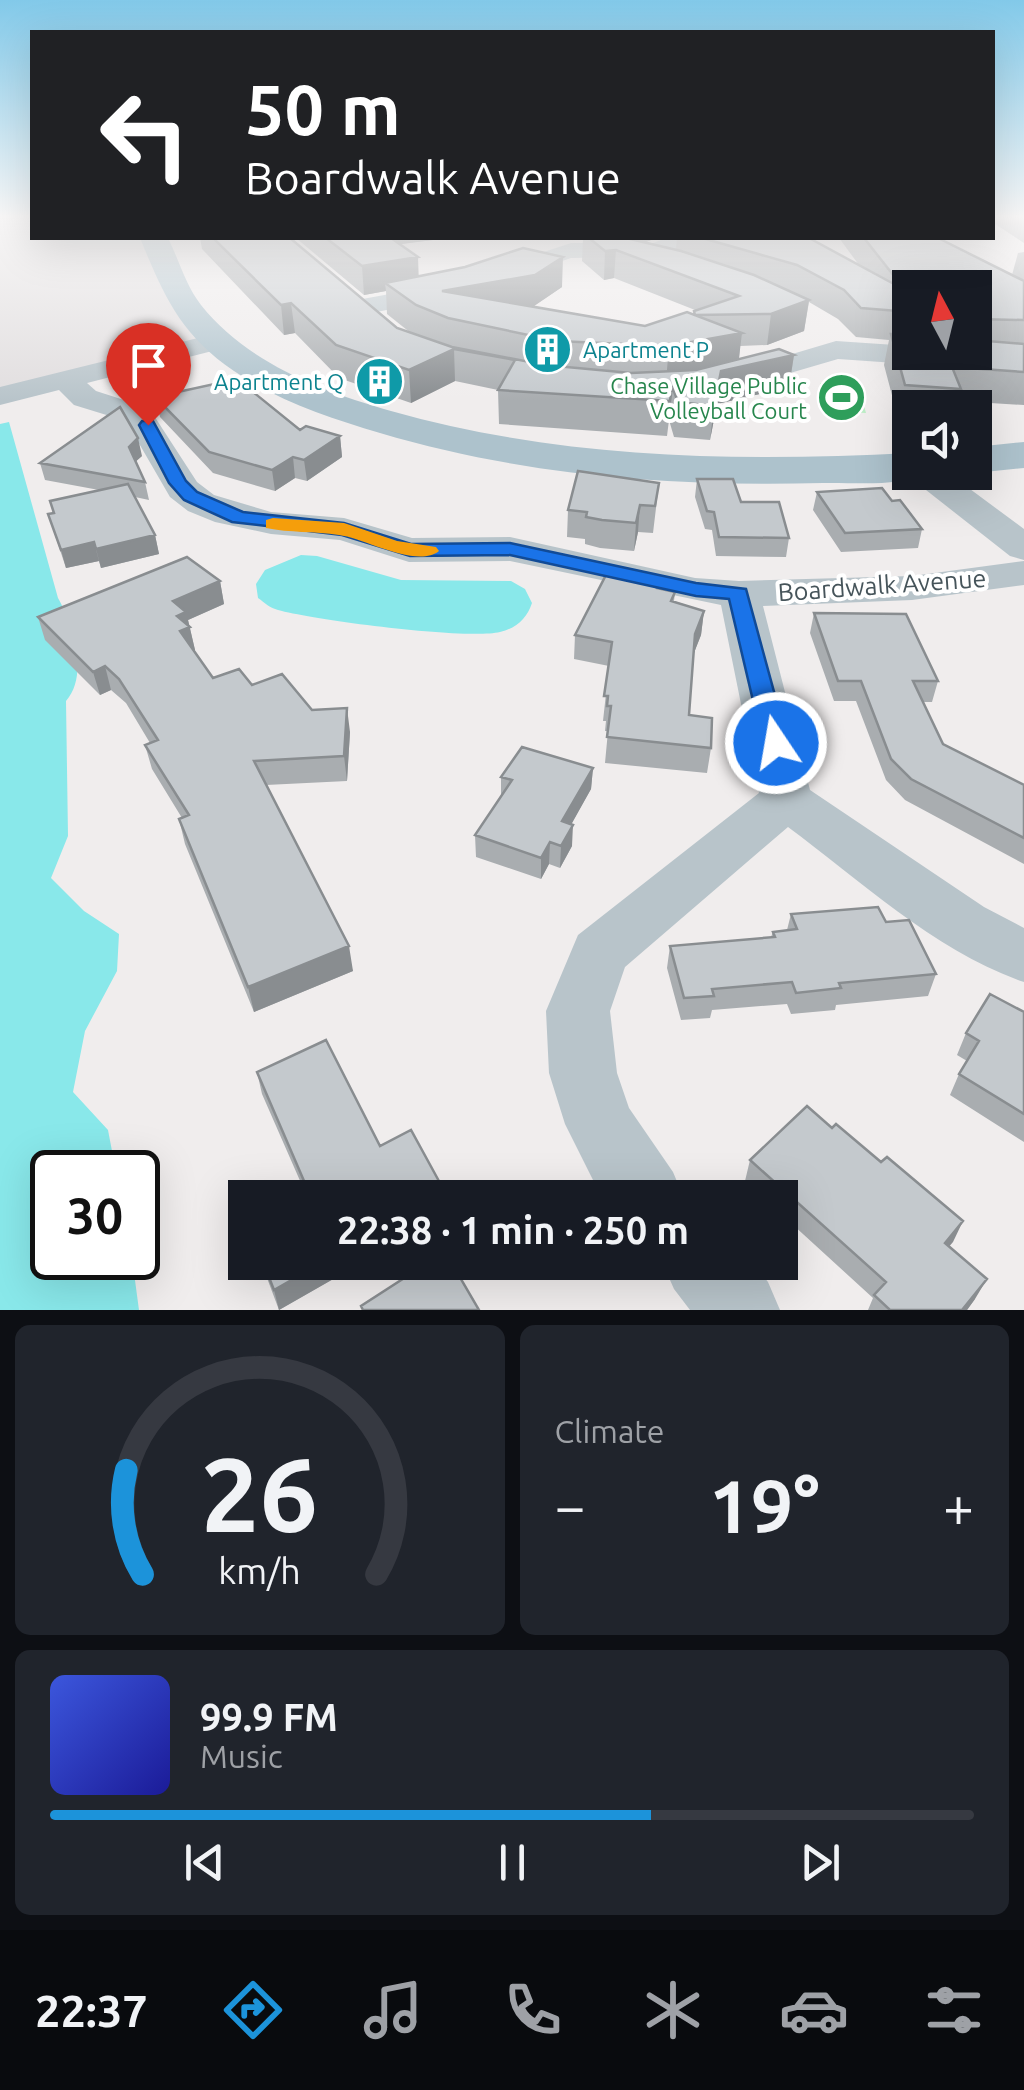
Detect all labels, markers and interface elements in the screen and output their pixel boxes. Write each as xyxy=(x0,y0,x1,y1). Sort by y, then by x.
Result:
icon: left xyxy=(80,70,210,200)
text: 50 m xyxy=(245,70,401,148)
text: Boardwalk Avenue xyxy=(245,152,621,203)
north arrow xyxy=(892,270,992,370)
map controls xyxy=(892,270,992,490)
pin xyxy=(106,323,191,426)
building icon: Apartment P xyxy=(522,323,574,375)
place label: Apartment P xyxy=(583,337,709,362)
icon: arrive xyxy=(121,338,176,393)
building icon: Apartment Q xyxy=(353,355,405,407)
place label: Apartment Q xyxy=(214,369,344,394)
sports icon: Chase Village Public Volleyball Court xyxy=(816,372,868,424)
place label: Chase Village Public Volleyball Court xyxy=(610,373,807,423)
button: sound xyxy=(892,390,992,490)
street label: Boardwalk Avenue xyxy=(777,564,987,606)
position arrow xyxy=(724,691,828,795)
speed limit sign: 30 xyxy=(30,1150,160,1280)
text: 22:38 · 1 min · 250 m xyxy=(337,1209,689,1251)
text: Climate xyxy=(555,1413,665,1449)
text: 26 xyxy=(201,1435,318,1552)
text: 19° xyxy=(709,1463,820,1547)
text: − xyxy=(555,1475,586,1536)
text: + xyxy=(943,1475,974,1536)
text: km/h xyxy=(218,1551,301,1591)
text: 99.9 FM xyxy=(200,1696,338,1738)
text: Music xyxy=(200,1738,283,1774)
icon: previous xyxy=(177,1835,232,1890)
icon: pause xyxy=(485,1835,540,1890)
icon: next xyxy=(793,1835,848,1890)
icon: directions xyxy=(218,1975,288,2045)
icon: music xyxy=(358,1975,428,2045)
icon: phone xyxy=(498,1975,568,2045)
icon: climate xyxy=(638,1975,708,2045)
icon: car xyxy=(779,1975,849,2045)
icon: filters xyxy=(919,1975,989,2045)
text: 22:37 xyxy=(35,1985,148,2036)

